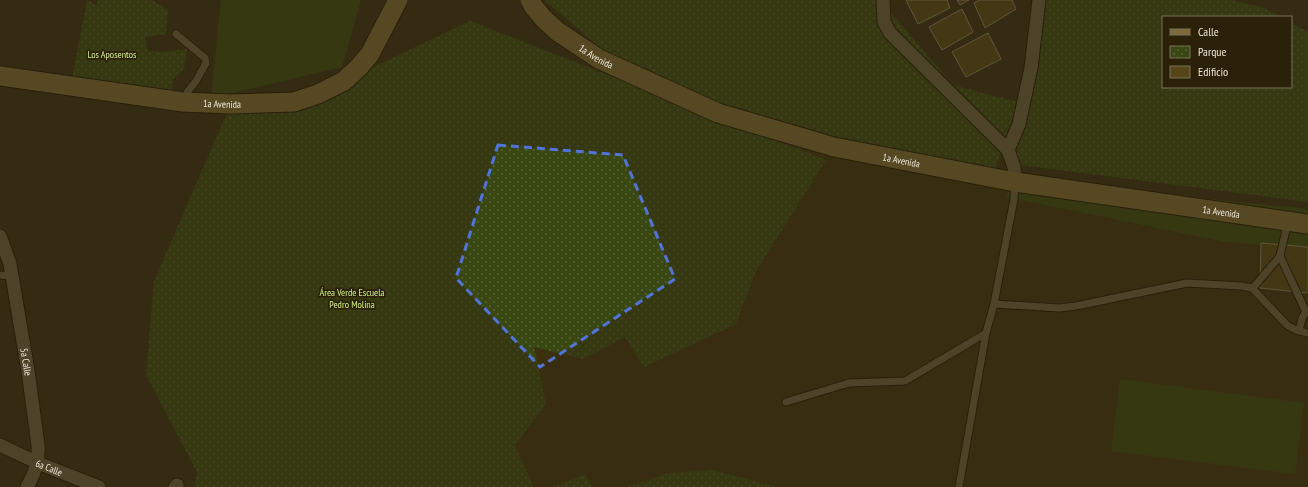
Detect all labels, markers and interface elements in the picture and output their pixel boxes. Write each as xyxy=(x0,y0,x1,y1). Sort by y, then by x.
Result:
legend xyxy=(1162,16,1292,88)
text: Calle xyxy=(1198,24,1219,39)
street label: 1a Avenida xyxy=(576,41,615,72)
text: Parque xyxy=(1198,44,1227,59)
park label: Los Aposentos xyxy=(88,48,137,61)
text: Edificio xyxy=(1198,64,1228,79)
street label: 1a Avenida xyxy=(203,97,241,111)
street label: 1a Avenida xyxy=(881,151,921,170)
street label: 1a Avenida xyxy=(1201,203,1241,221)
park label: Área Verde Escuela Pedro Molina xyxy=(319,286,385,311)
street label: 5a Calle xyxy=(17,347,35,377)
street label: 6a Calle xyxy=(34,457,64,479)

